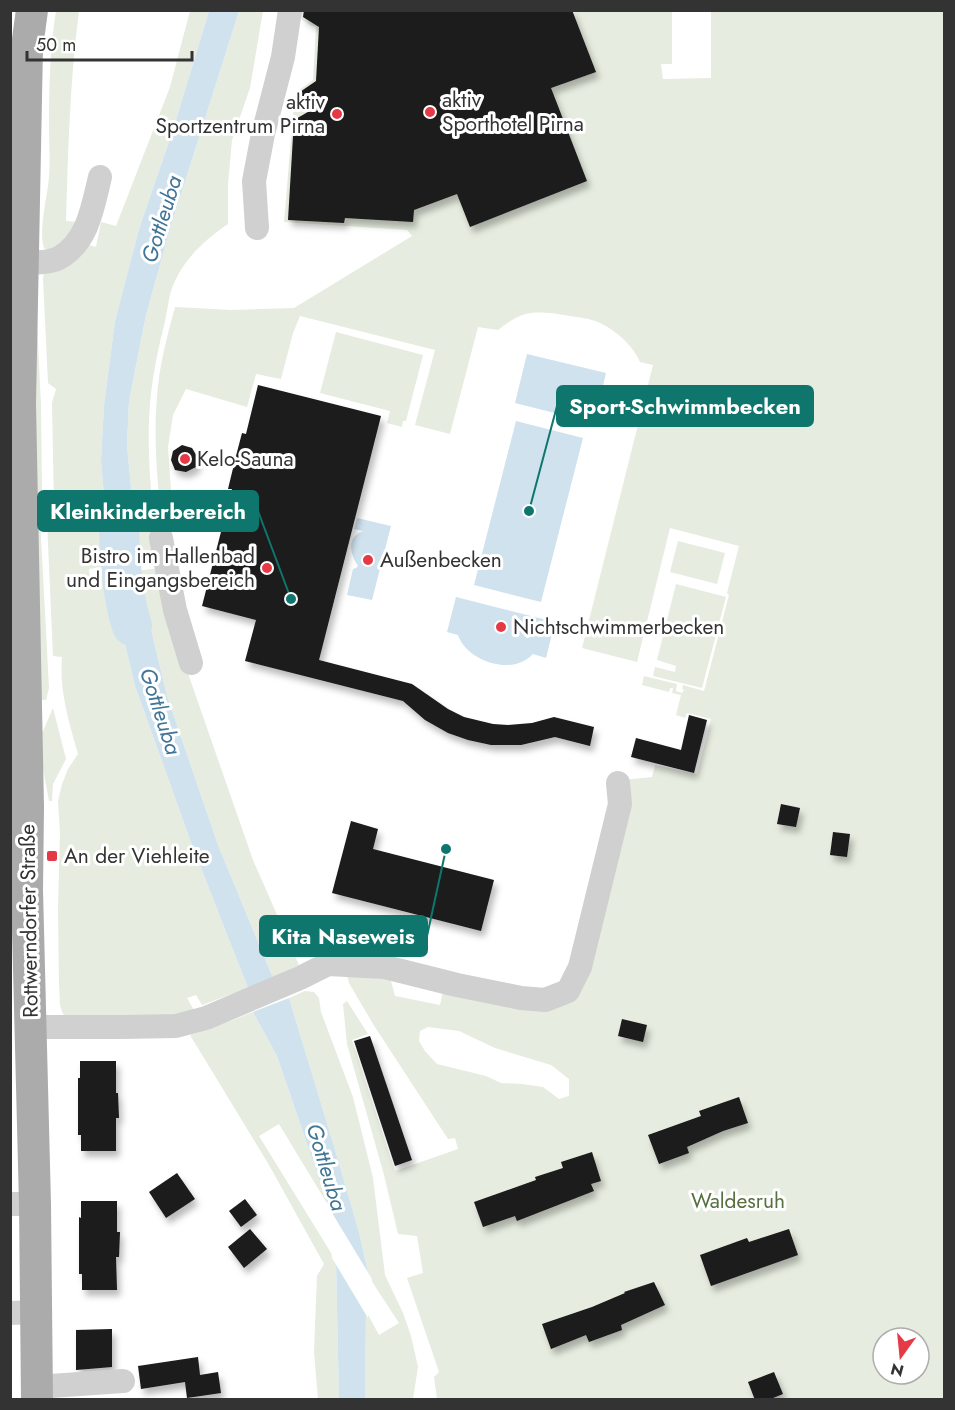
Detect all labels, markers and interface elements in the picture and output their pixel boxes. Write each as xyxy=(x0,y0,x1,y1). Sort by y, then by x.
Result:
scale bar xyxy=(27,24,192,62)
text: 50 m xyxy=(36,32,76,58)
place label: aktiv Sporthotel Pirna xyxy=(442,85,584,139)
place label: aktiv Sportzentrum Pirna xyxy=(155,87,326,141)
marker: aktiv Sporthotel Pirna xyxy=(423,105,437,119)
marker: aktiv Sportzentrum Pirna xyxy=(330,107,344,121)
water label: Gottleuba xyxy=(133,171,189,267)
callout: Sport-Schwimmbecken xyxy=(557,386,813,426)
text: Sport-Schwimmbecken xyxy=(569,390,801,422)
place label: Kelo-Sauna xyxy=(197,444,294,474)
marker: Kelo-Sauna xyxy=(178,452,192,466)
callout: Kleinkinderbereich xyxy=(38,491,258,531)
text: Kleinkinderbereich xyxy=(50,495,246,527)
place label: Bistro im Hallenbad und Eingangsbereich xyxy=(66,541,255,595)
place label: Außenbecken xyxy=(380,545,502,575)
marker: Außenbecken xyxy=(361,553,375,567)
marker: Bistro im Hallenbad und Eingangsbereich xyxy=(260,561,274,575)
place label: Nichtschwimmerbecken xyxy=(513,612,724,642)
marker: Nichtschwimmerbecken xyxy=(494,620,508,634)
water label: Gottleuba xyxy=(132,663,190,759)
street label: Rottwerndorfer Straße xyxy=(12,824,46,1018)
place label: An der Viehleite xyxy=(64,841,210,871)
marker: An der Viehleite xyxy=(45,849,59,863)
callout: Kita Naseweis xyxy=(260,916,427,956)
text: Kita Naseweis xyxy=(271,920,415,952)
water label: Gottleuba xyxy=(299,1119,355,1215)
park label: Waldesruh xyxy=(691,1186,785,1216)
north arrow xyxy=(871,1326,931,1386)
text: N xyxy=(888,1357,906,1383)

